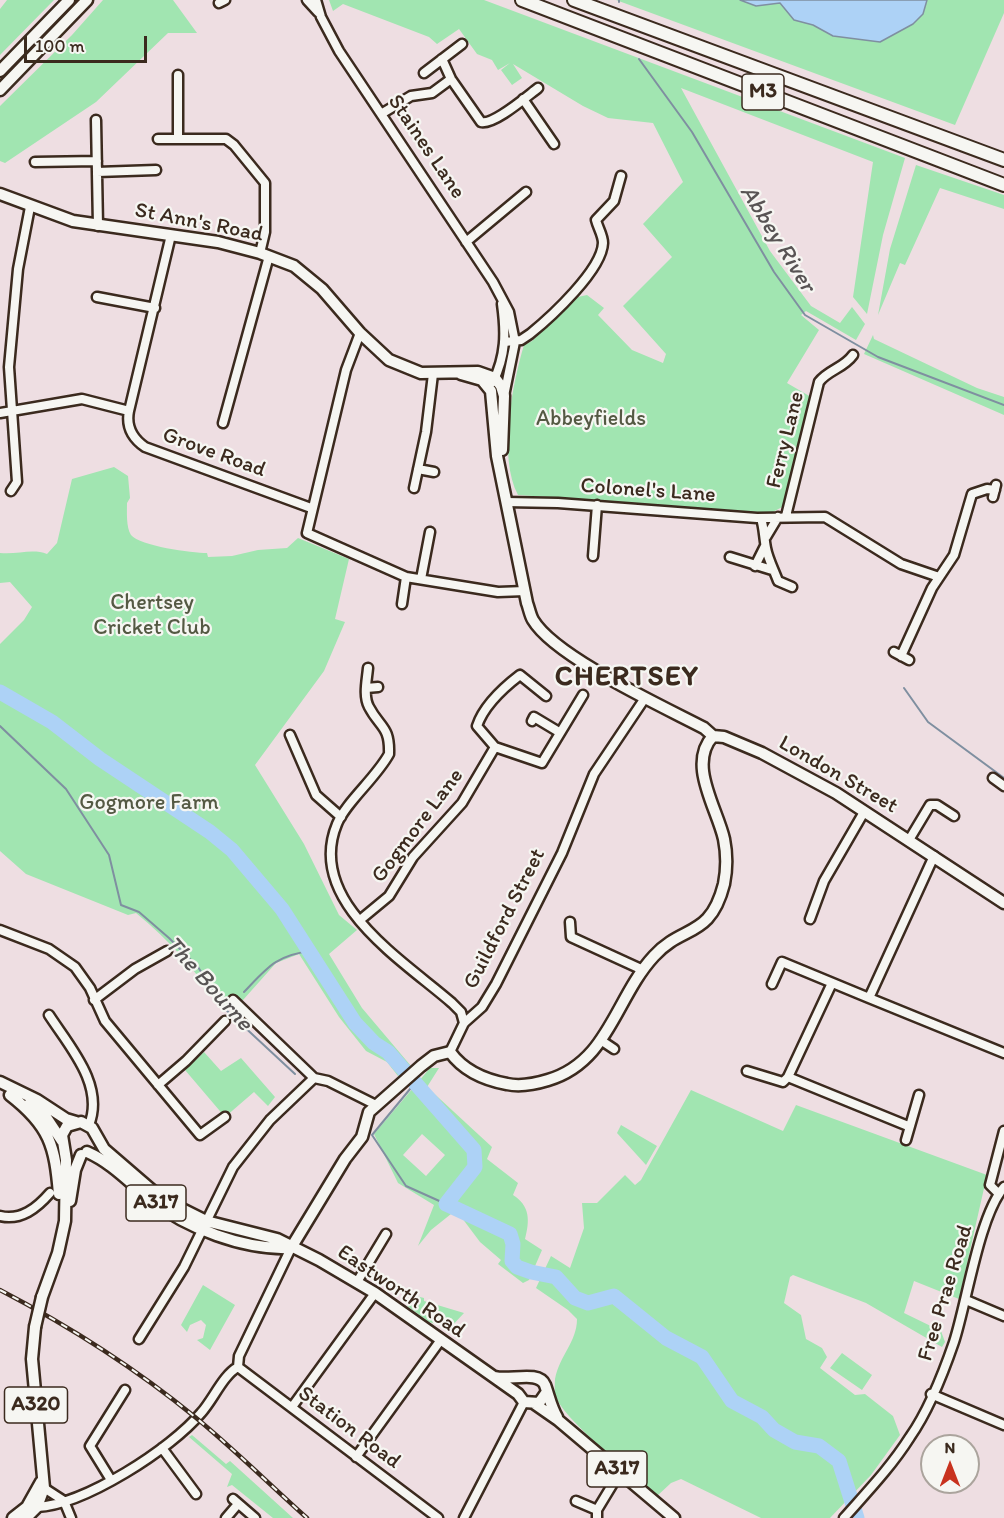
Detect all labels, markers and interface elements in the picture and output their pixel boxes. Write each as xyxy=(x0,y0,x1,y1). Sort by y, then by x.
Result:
scale bar xyxy=(27,24,150,62)
text: 100 m xyxy=(35,35,85,57)
road number: M3 xyxy=(742,74,784,110)
street label: Staines Lane xyxy=(381,90,471,204)
water label: Abbey River xyxy=(733,180,821,298)
street label: St Ann's Road xyxy=(133,198,265,248)
street label: Ferry Lane xyxy=(761,389,811,491)
park label: Abbeyfields xyxy=(536,406,646,432)
street label: Grove Road xyxy=(159,422,269,484)
street label: Colonel's Lane xyxy=(579,473,717,509)
park label: Chertsey Cricket Club xyxy=(93,590,211,642)
district label: CHERTSEY xyxy=(554,661,700,695)
street label: London Street xyxy=(774,730,902,820)
street label: Gogmore Lane xyxy=(366,764,470,888)
park label: Gogmore Farm xyxy=(79,790,219,816)
street label: Guildford Street xyxy=(458,844,552,994)
water label: The Bourne xyxy=(158,931,258,1037)
road number: A317 xyxy=(126,1185,186,1221)
street label: Free Prae Road xyxy=(913,1222,979,1364)
street label: Eastworth Road xyxy=(332,1239,470,1345)
street label: Station Road xyxy=(292,1381,406,1475)
road number: A320 xyxy=(4,1387,68,1423)
north arrow xyxy=(920,1434,980,1494)
text: N xyxy=(945,1438,955,1457)
road number: A317 xyxy=(587,1451,647,1487)

